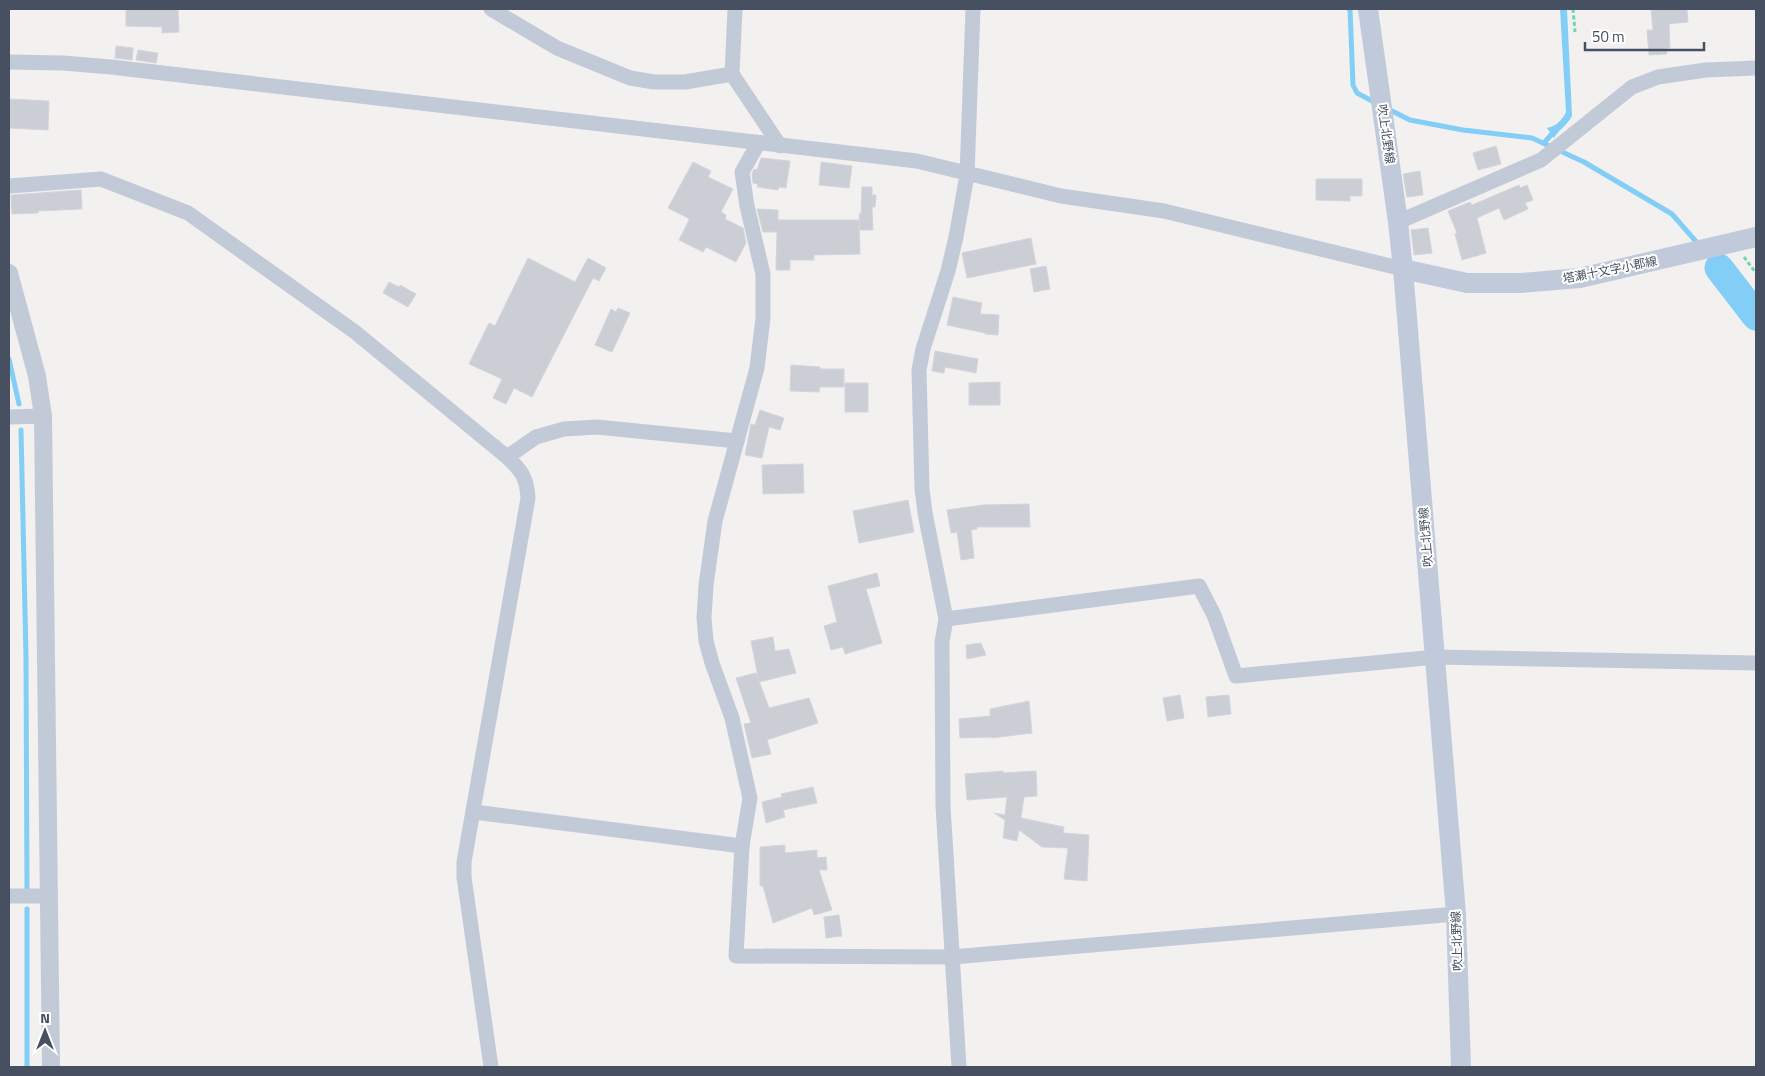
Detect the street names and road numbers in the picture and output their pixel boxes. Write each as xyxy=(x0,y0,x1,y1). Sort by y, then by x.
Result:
street label: 吹上北野線 xyxy=(1373,103,1400,165)
street label: 塔瀬十文字小郡線 xyxy=(1561,251,1659,288)
street label: 吹上北野線 xyxy=(1413,506,1438,568)
street label: 吹上北野線 xyxy=(1446,911,1467,971)

